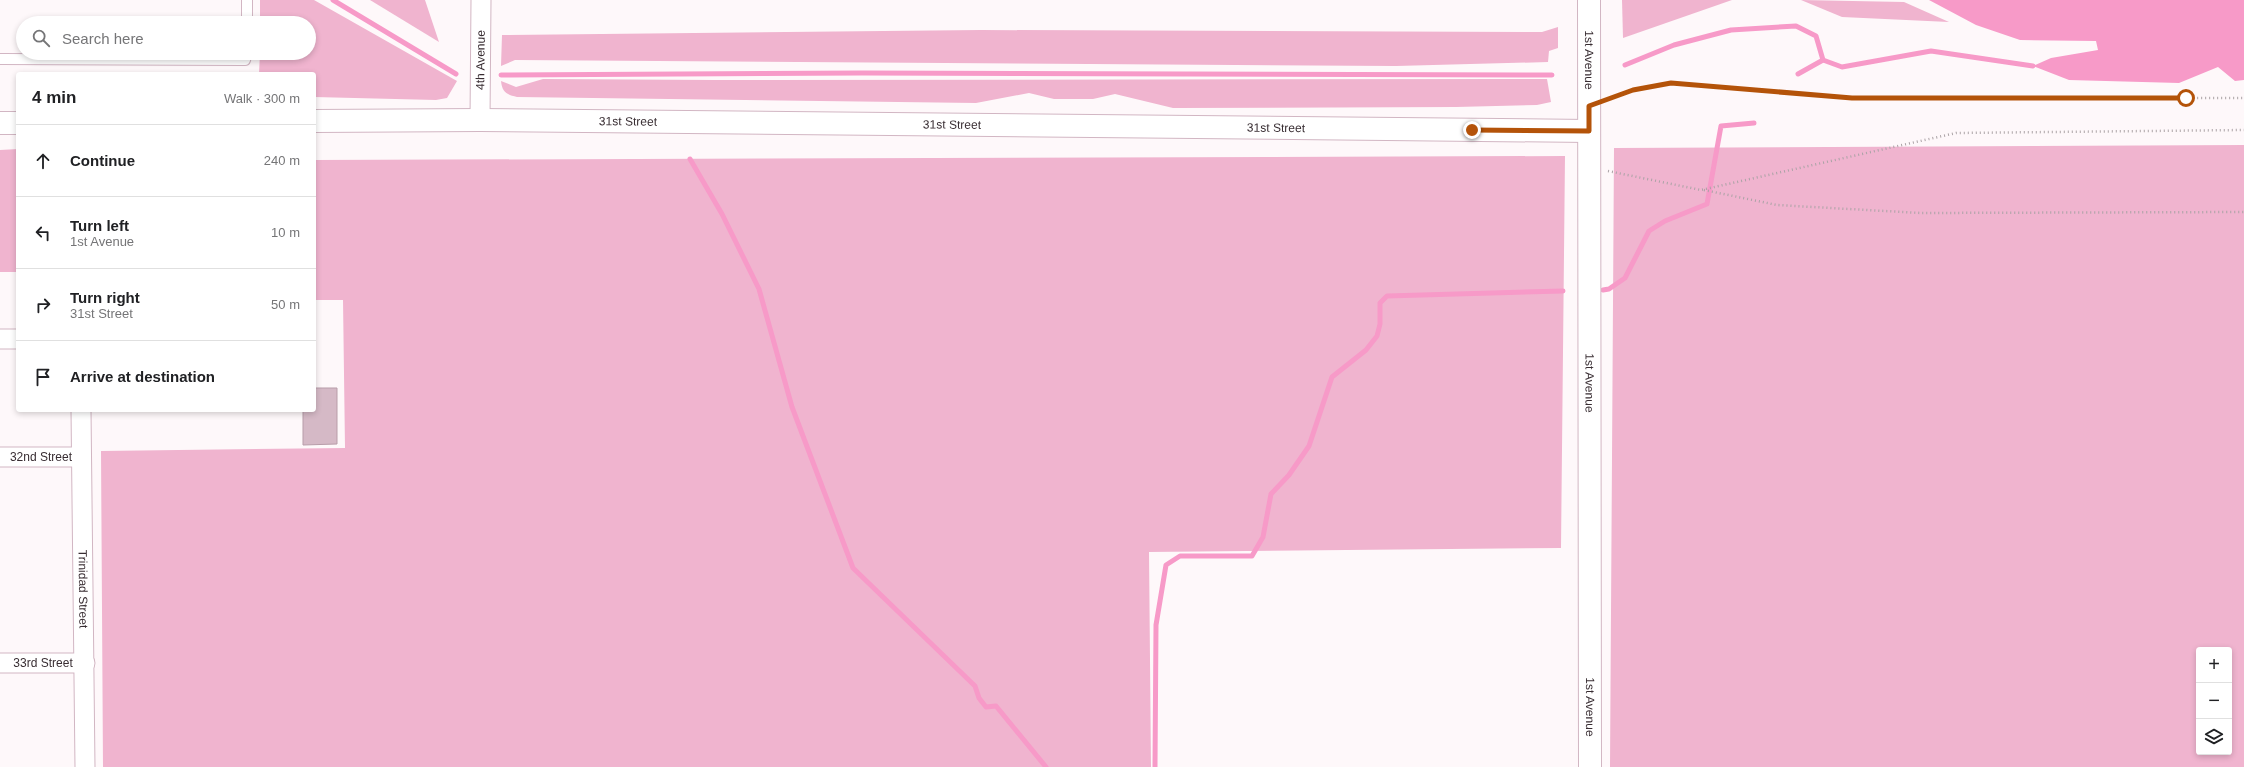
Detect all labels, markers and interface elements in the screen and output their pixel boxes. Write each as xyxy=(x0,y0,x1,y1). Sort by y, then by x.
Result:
search box xyxy=(16,16,316,60)
icon: search xyxy=(30,27,52,49)
text: Search here xyxy=(62,30,144,47)
street label: 4th Avenue xyxy=(473,30,488,90)
street label: 1st Avenue xyxy=(1582,30,1596,90)
text: 4 min xyxy=(32,88,76,107)
route start xyxy=(2177,89,2195,107)
text: Walk · 300 m xyxy=(224,91,300,106)
street label: 31st Street xyxy=(599,114,658,129)
street label: 31st Street xyxy=(923,117,982,132)
street label: 31st Street xyxy=(1247,121,1306,135)
route end xyxy=(1463,121,1481,139)
icon: ahead xyxy=(32,150,54,172)
text: Continue xyxy=(70,152,135,169)
text: 240 m xyxy=(264,153,300,168)
text: Turn left xyxy=(70,217,129,234)
icon: left xyxy=(32,222,54,244)
text: 10 m xyxy=(271,225,300,240)
text: 1st Avenue xyxy=(70,234,134,249)
text: Turn right xyxy=(70,289,140,306)
icon: right xyxy=(32,294,54,316)
text: 50 m xyxy=(271,297,300,312)
text: 31st Street xyxy=(70,306,133,321)
street label: 1st Avenue xyxy=(1582,353,1597,413)
icon: arrive xyxy=(32,366,54,388)
text: Arrive at destination xyxy=(70,368,215,385)
street label: 32nd Street xyxy=(10,450,73,464)
street label: Trinidad Street xyxy=(76,550,90,629)
map controls xyxy=(2196,647,2232,755)
button: + xyxy=(2196,647,2232,683)
street label: 33rd Street xyxy=(13,656,73,670)
street label: 1st Avenue xyxy=(1583,677,1597,737)
button: − xyxy=(2196,683,2232,719)
button: layers xyxy=(2196,719,2232,755)

